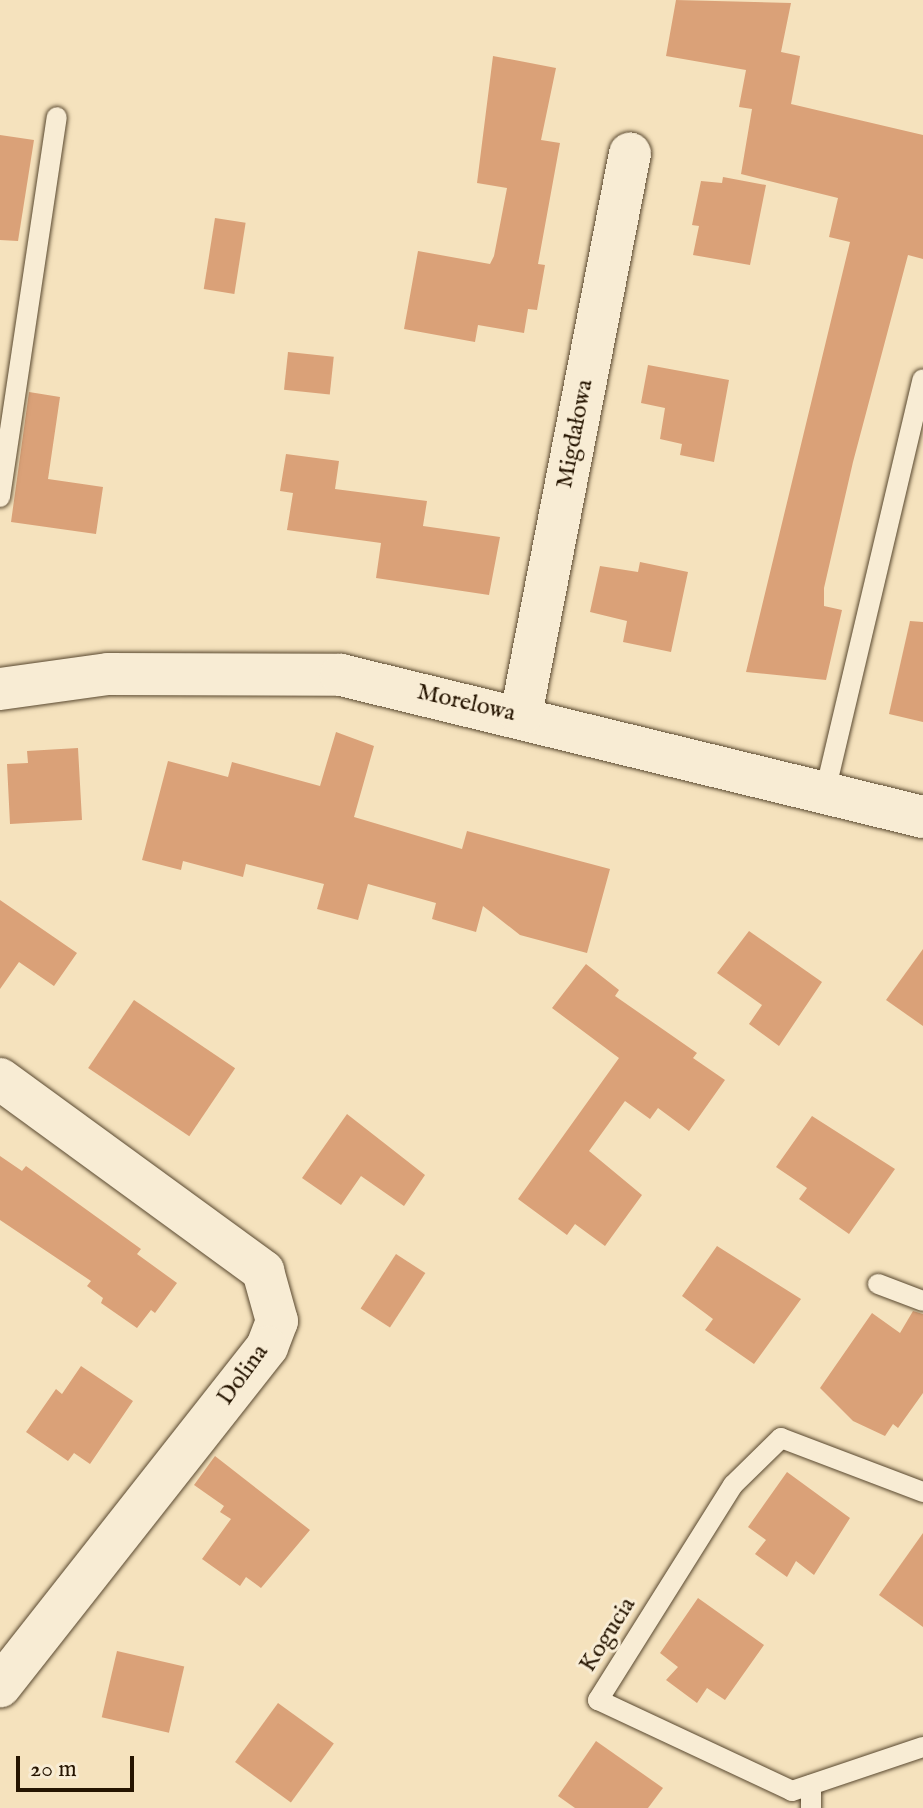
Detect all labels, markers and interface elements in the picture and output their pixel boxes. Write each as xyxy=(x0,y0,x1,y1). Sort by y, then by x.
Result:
street label: Migdałowa xyxy=(550,377,600,491)
street label: Morelowa xyxy=(414,678,518,728)
street label: Dolina xyxy=(211,1339,275,1411)
street label: Kogucia xyxy=(574,1592,642,1678)
scale bar xyxy=(20,1740,138,1790)
text: 20 m xyxy=(30,1754,77,1785)

